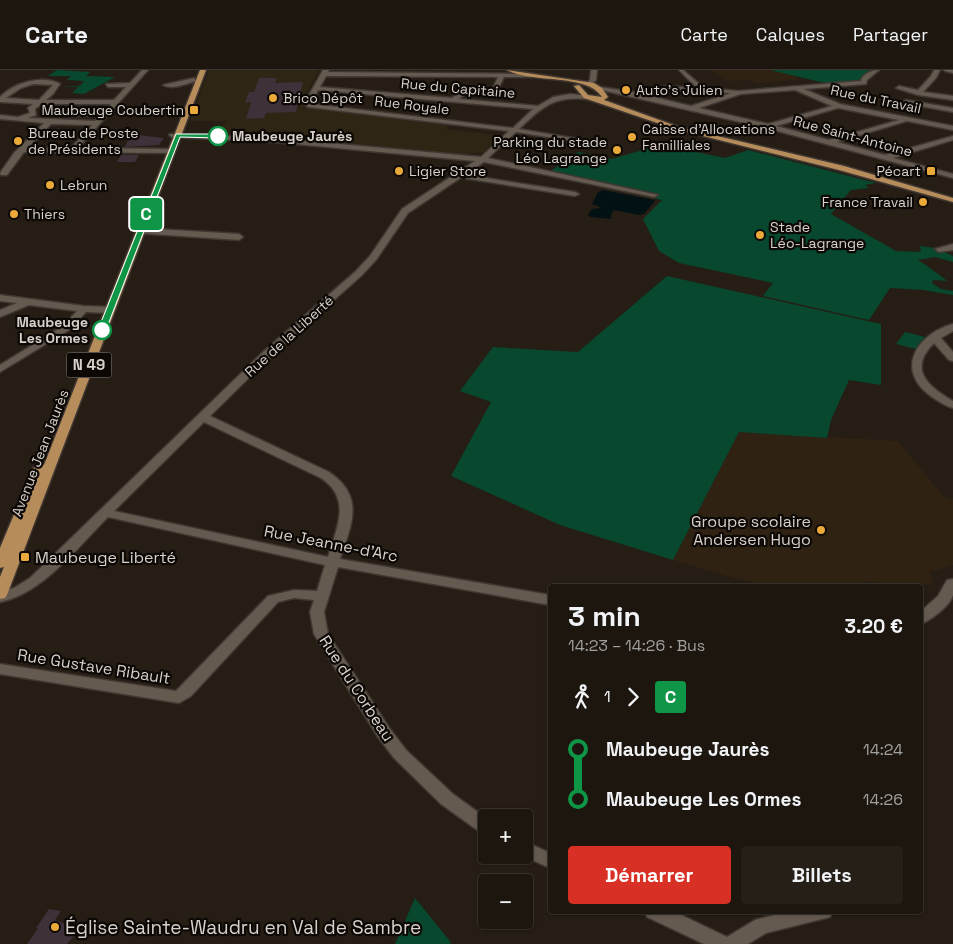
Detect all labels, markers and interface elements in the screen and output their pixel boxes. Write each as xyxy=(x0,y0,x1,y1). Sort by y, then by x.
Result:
text: Carte xyxy=(25,19,88,50)
text: Carte xyxy=(681,23,728,46)
text: Calques xyxy=(756,23,825,46)
text: Partager xyxy=(853,23,928,46)
street label: Rue du Capitaine xyxy=(400,74,516,102)
place label: Auto's Julien xyxy=(636,81,722,99)
street label: Rue du Travail xyxy=(829,81,923,117)
marker: Auto's Julien xyxy=(620,84,632,96)
place label: Brico Dépôt xyxy=(283,89,363,107)
street label: Rue Royale xyxy=(374,91,450,119)
marker: Brico Dépôt xyxy=(267,92,279,104)
place label: Maubeuge Coubertin xyxy=(41,101,184,119)
marker: Maubeuge Coubertin xyxy=(188,104,200,116)
street label: Rue Saint-Antoine xyxy=(792,111,914,161)
place label: Caisse d'Allocations Familliales xyxy=(642,120,775,154)
place label: Bureau de Poste de Présidents xyxy=(28,124,139,158)
marker: Maubeuge Jaurès xyxy=(208,126,228,146)
place label: Maubeuge Jaurès xyxy=(232,127,352,145)
marker: Caisse d'Allocations Familliales xyxy=(626,131,638,143)
place label: Parking du stade Léo Lagrange xyxy=(493,133,607,167)
marker: Bureau de Poste de Présidents xyxy=(12,135,24,147)
marker: Parking du stade Léo Lagrange xyxy=(611,144,623,156)
place label: Ligier Store xyxy=(409,162,486,180)
place label: Pécart xyxy=(876,162,921,180)
marker: Ligier Store xyxy=(393,165,405,177)
marker: Pécart xyxy=(925,165,937,177)
place label: Lebrun xyxy=(60,176,107,194)
marker: Lebrun xyxy=(44,179,56,191)
place label: France Travail xyxy=(822,193,913,211)
marker: France Travail xyxy=(917,196,929,208)
line badge: C xyxy=(130,198,162,230)
text: C xyxy=(140,202,152,225)
place label: Thiers xyxy=(24,205,65,223)
marker: Thiers xyxy=(8,208,20,220)
place label: Stade Léo-Lagrange xyxy=(770,218,864,252)
marker: Stade Léo-Lagrange xyxy=(754,229,766,241)
street label: Rue de la Liberté xyxy=(241,291,337,381)
place label: Maubeuge Les Ormes xyxy=(16,313,88,347)
marker: Maubeuge Les Ormes xyxy=(92,320,112,340)
road number: N 49 xyxy=(66,352,112,378)
street label: Avenue Jean Jaurès xyxy=(7,387,73,519)
place label: Groupe scolaire Andersen Hugo xyxy=(691,511,811,550)
street label: Rue Jeanne-d'Arc xyxy=(262,520,400,567)
marker: Groupe scolaire Andersen Hugo xyxy=(815,524,827,536)
place label: Maubeuge Liberté xyxy=(35,547,176,568)
marker: Maubeuge Liberté xyxy=(19,551,31,563)
text: 3 min xyxy=(568,598,641,634)
text: 3.20 € xyxy=(844,614,903,639)
street label: Rue du Corbeau xyxy=(314,631,399,745)
text: 14:23 – 14:26 · Bus xyxy=(568,635,705,656)
street label: Rue Gustave Ribault xyxy=(16,644,172,689)
icon: walk xyxy=(568,683,596,711)
icon: forward xyxy=(619,683,647,711)
text: C xyxy=(665,685,676,708)
text: 1 xyxy=(604,686,611,707)
text: Maubeuge Jaurès xyxy=(606,737,769,762)
text: 14:24 xyxy=(863,739,903,760)
text: Maubeuge Les Ormes xyxy=(606,787,801,812)
text: 14:26 xyxy=(863,789,903,810)
map controls xyxy=(478,809,533,929)
button: + xyxy=(478,809,533,864)
button: Démarrer xyxy=(568,846,731,904)
button: Billets xyxy=(741,846,903,904)
button: − xyxy=(478,874,533,929)
place label: Église Sainte-Waudru en Val de Sambre xyxy=(65,915,421,940)
marker: Église Sainte-Waudru en Val de Sambre xyxy=(49,921,61,933)

